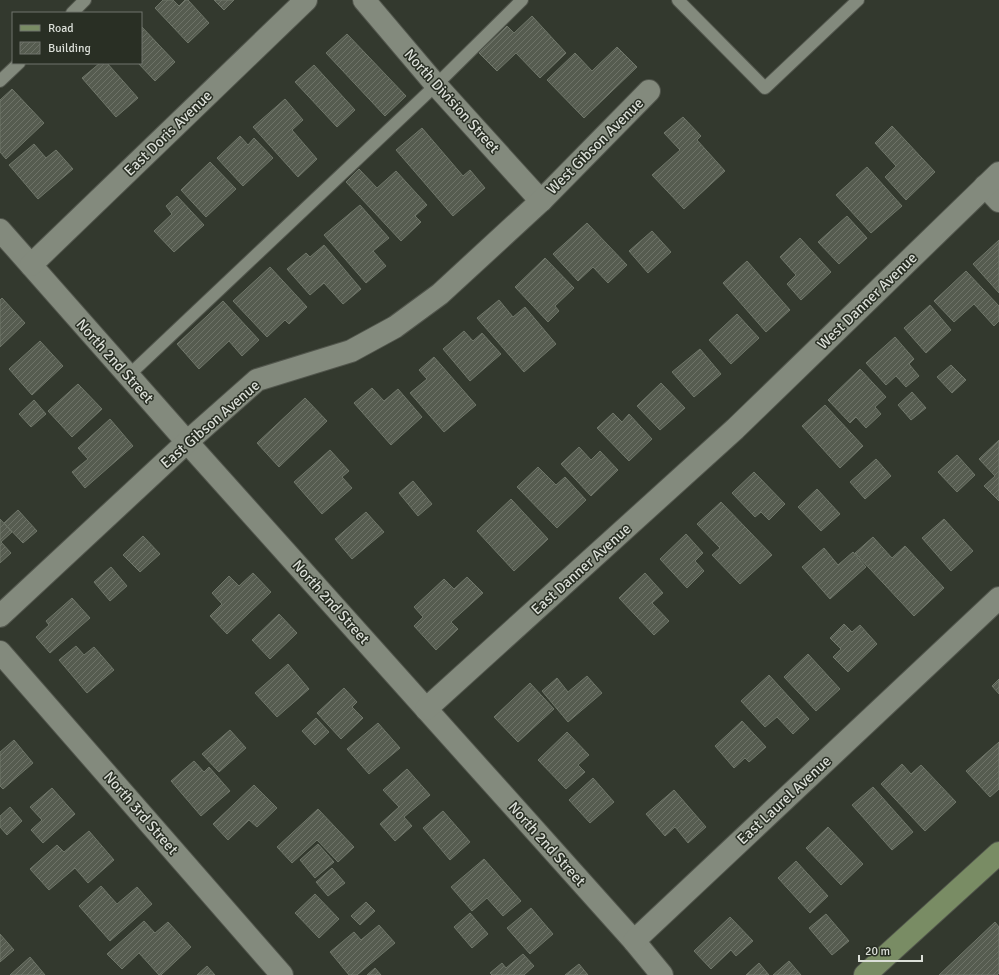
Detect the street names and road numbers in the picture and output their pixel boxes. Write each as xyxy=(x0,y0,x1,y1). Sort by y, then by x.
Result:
street label: North Division Street xyxy=(401,45,503,157)
street label: East Doris Avenue xyxy=(120,86,216,180)
street label: West Gibson Avenue xyxy=(543,94,647,198)
street label: West Danner Avenue xyxy=(813,249,921,353)
street label: North 2nd Street xyxy=(72,315,158,407)
street label: East Gibson Avenue xyxy=(157,376,263,472)
street label: East Danner Avenue xyxy=(527,520,635,618)
street label: North 2nd Street xyxy=(288,556,374,648)
street label: East Laurel Avenue xyxy=(733,752,835,848)
street label: North 3rd Street xyxy=(100,768,182,858)
street label: North 2nd Street xyxy=(504,798,590,890)

